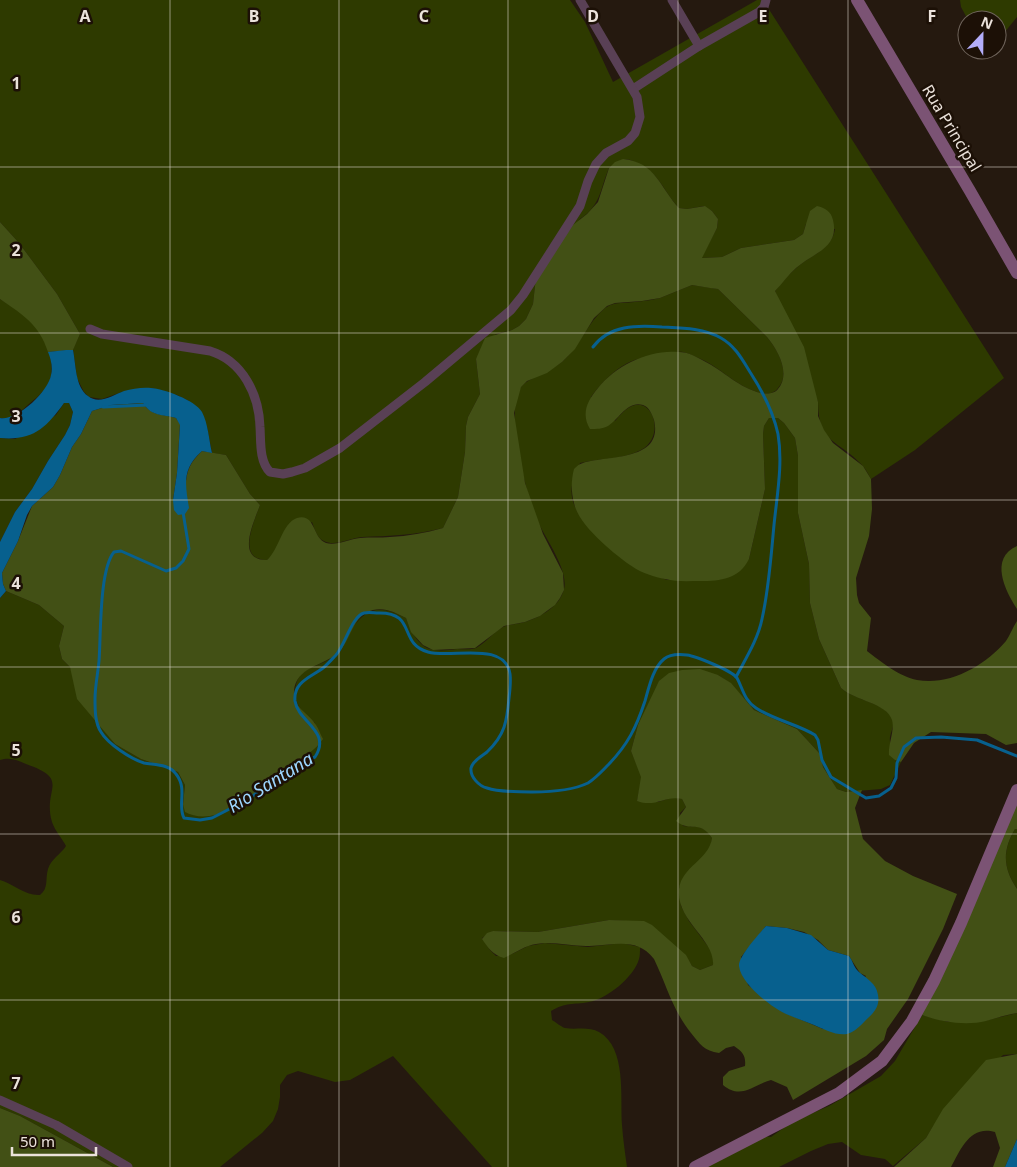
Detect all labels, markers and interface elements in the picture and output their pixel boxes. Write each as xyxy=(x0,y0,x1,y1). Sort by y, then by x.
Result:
text: A xyxy=(79,5,91,27)
text: B xyxy=(249,5,259,27)
text: C xyxy=(419,5,429,27)
text: D xyxy=(587,5,599,27)
text: E xyxy=(759,5,768,27)
text: F xyxy=(928,5,936,27)
north arrow xyxy=(957,10,1007,60)
text: N xyxy=(978,12,996,33)
text: 1 xyxy=(11,72,21,94)
street label: Rua Principal xyxy=(917,80,987,176)
text: 2 xyxy=(11,239,21,261)
text: 3 xyxy=(11,405,21,427)
text: 4 xyxy=(11,572,21,594)
text: 5 xyxy=(11,739,21,761)
water label: Rio Santana xyxy=(223,746,317,818)
text: 6 xyxy=(11,906,21,928)
text: 7 xyxy=(11,1072,21,1094)
scale bar xyxy=(12,1124,96,1156)
text: 50 m xyxy=(20,1131,55,1151)

